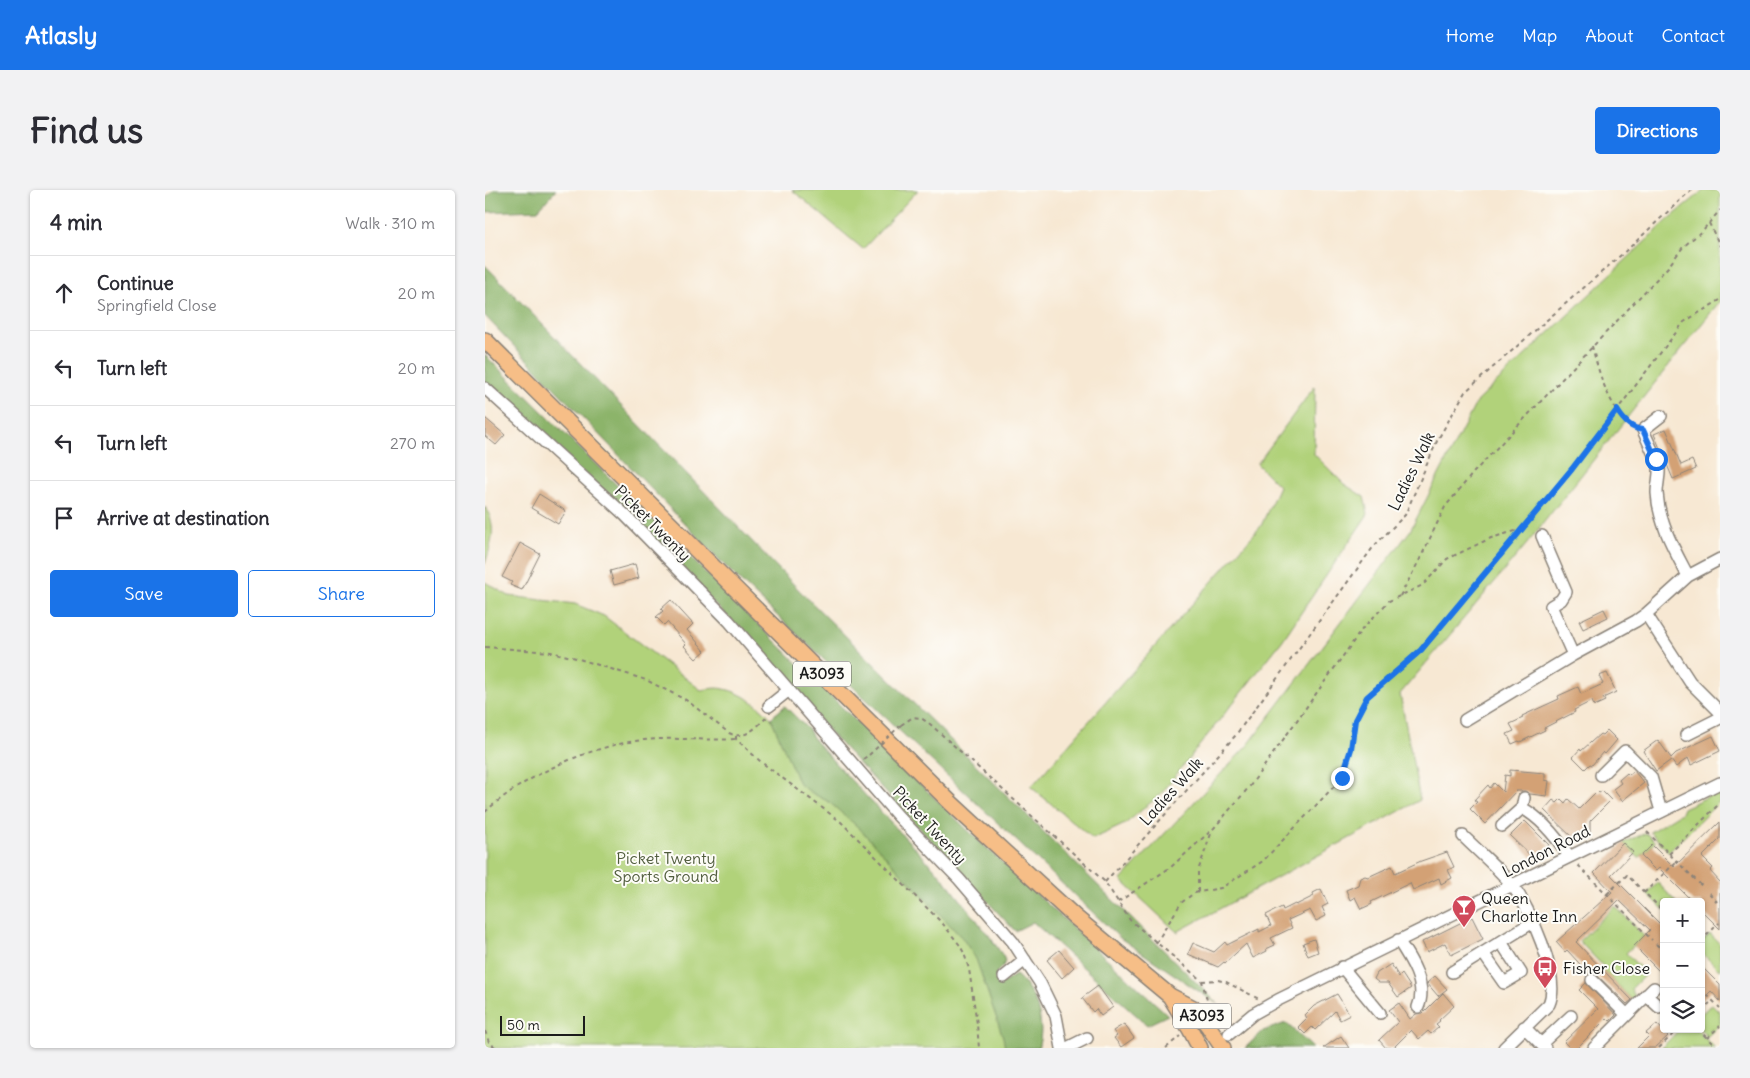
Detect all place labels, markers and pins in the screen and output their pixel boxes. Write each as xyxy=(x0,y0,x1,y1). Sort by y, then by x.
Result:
place label: Queen Charlotte Inn xyxy=(1481,888,1577,926)
bar icon: Queen Charlotte Inn xyxy=(1451,894,1477,928)
bus stop icon: Fisher Close xyxy=(1532,955,1558,989)
place label: Fisher Close xyxy=(1563,958,1650,978)

